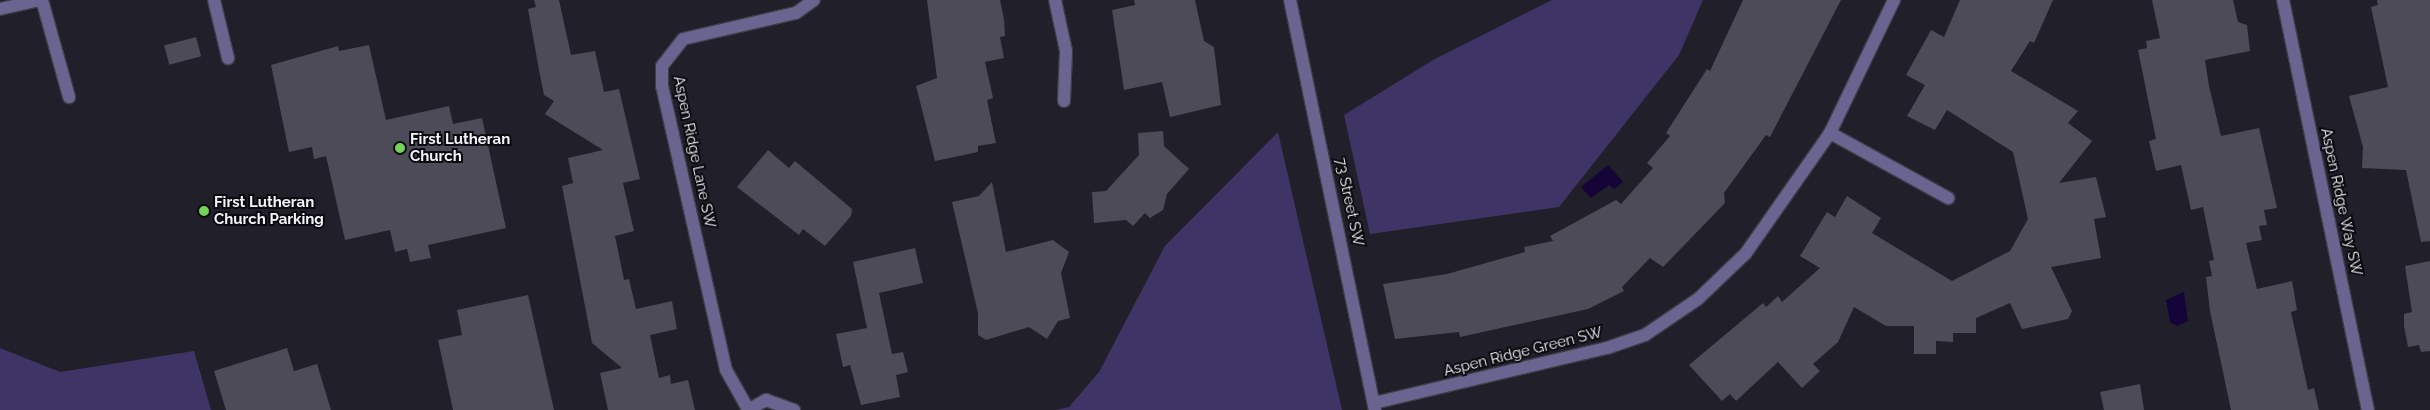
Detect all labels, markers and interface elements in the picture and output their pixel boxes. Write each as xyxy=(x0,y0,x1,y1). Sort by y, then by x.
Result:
street label: Aspen Ridge Lane SW xyxy=(669,74,719,230)
street label: Aspen Ridge Way SW xyxy=(2316,126,2366,278)
place label: First Lutheran Church xyxy=(410,130,510,165)
marker: First Lutheran Church xyxy=(394,142,406,154)
street label: 73 Street SW xyxy=(1331,156,1367,248)
place label: First Lutheran Church Parking xyxy=(214,193,324,228)
marker: First Lutheran Church Parking xyxy=(198,205,210,217)
street label: Aspen Ridge Green SW xyxy=(1442,324,1604,380)

